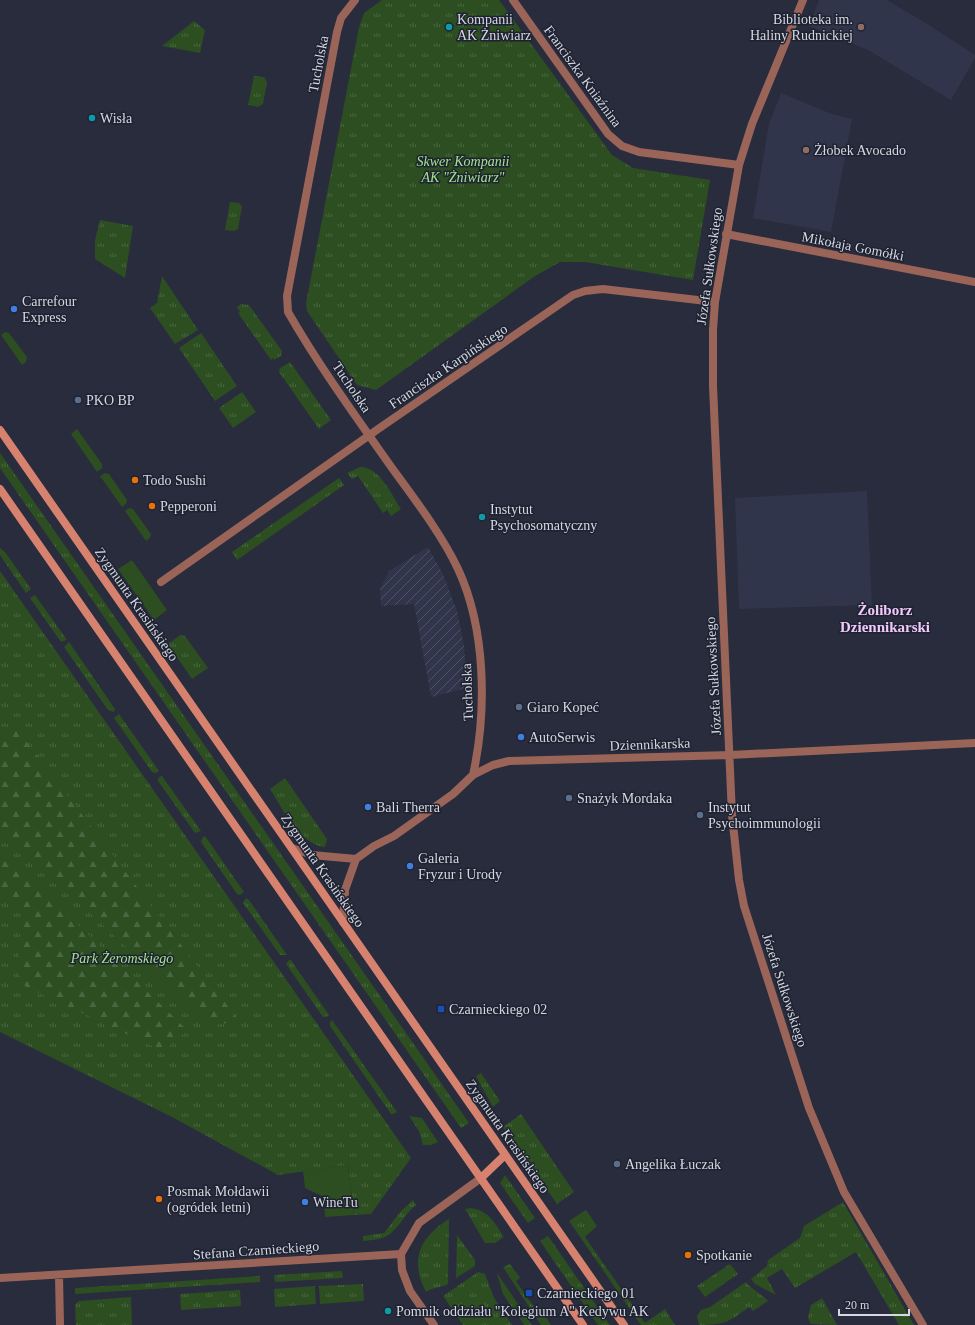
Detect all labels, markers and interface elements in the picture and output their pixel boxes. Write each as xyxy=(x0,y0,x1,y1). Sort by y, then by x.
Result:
place label: Kompanii AK Żniwiarz xyxy=(457,12,531,43)
place label: Biblioteka im. Haliny Rudnickiej xyxy=(750,12,853,43)
marker: Kompanii AK Żniwiarz xyxy=(444,22,454,32)
marker: Biblioteka im. Haliny Rudnickiej xyxy=(856,22,866,32)
street label: Franciszka Kniaźnina xyxy=(541,23,625,131)
street label: Tucholska xyxy=(306,34,332,94)
place label: Wisła xyxy=(100,111,133,126)
marker: Wisła xyxy=(87,113,97,123)
place label: Żłobek Avocado xyxy=(814,143,906,158)
marker: Żłobek Avocado xyxy=(801,145,811,155)
park label: Skwer Kompanii AK "Żniwiarz" xyxy=(417,154,510,185)
street label: Józefa Sułkowskiego xyxy=(694,206,725,326)
street label: Mikołaja Gomółki xyxy=(801,229,905,264)
place label: Carrefour Express xyxy=(22,294,77,325)
marker: Carrefour Express xyxy=(9,304,19,314)
street label: Franciszka Karpińskiego xyxy=(386,321,510,412)
street label: Tucholska xyxy=(329,359,374,416)
place label: PKO BP xyxy=(86,393,135,408)
marker: PKO BP xyxy=(73,395,83,405)
place label: Todo Sushi xyxy=(143,473,206,488)
marker: Todo Sushi xyxy=(130,475,140,485)
place label: Pepperoni xyxy=(160,499,217,514)
marker: Pepperoni xyxy=(147,501,157,511)
place label: Instytut Psychosomatyczny xyxy=(490,502,597,533)
marker: Instytut Psychosomatyczny xyxy=(477,512,487,522)
street label: Zygmunta Krasińskiego xyxy=(92,545,181,664)
district label: Żoliborz Dziennikarski xyxy=(840,602,930,635)
street label: Józefa Sułkowskiego xyxy=(703,616,724,736)
street label: Tucholska xyxy=(459,662,476,721)
place label: Giaro Kopeć xyxy=(527,700,599,715)
marker: Giaro Kopeć xyxy=(514,702,524,712)
place label: AutoSerwis xyxy=(529,730,595,745)
marker: AutoSerwis xyxy=(516,732,526,742)
street label: Dziennikarska xyxy=(609,736,691,753)
place label: Snażyk Mordaka xyxy=(577,791,673,806)
marker: Snażyk Mordaka xyxy=(564,793,574,803)
place label: Bali Therra xyxy=(376,800,441,815)
place label: Instytut Psychoimmunologii xyxy=(708,800,821,831)
marker: Bali Therra xyxy=(363,802,373,812)
marker: Instytut Psychoimmunologii xyxy=(695,810,705,820)
street label: Zygmunta Krasińskiego xyxy=(278,811,367,930)
place label: Galeria Fryzur i Urody xyxy=(418,851,502,882)
marker: Galeria Fryzur i Urody xyxy=(405,861,415,871)
street label: Józefa Sułkowskiego xyxy=(759,931,810,1049)
park label: Park Żeromskiego xyxy=(70,951,173,966)
place label: Czarnieckiego 02 xyxy=(449,1002,547,1017)
marker: Czarnieckiego 02 xyxy=(436,1004,446,1014)
street label: Zygmunta Krasińskiego xyxy=(463,1077,552,1196)
place label: Angelika Łuczak xyxy=(625,1157,721,1172)
marker: Angelika Łuczak xyxy=(612,1159,622,1169)
place label: Posmak Mołdawii (ogródek letni) xyxy=(167,1184,269,1216)
marker: Posmak Mołdawii (ogródek letni) xyxy=(154,1194,164,1204)
place label: WineTu xyxy=(313,1195,358,1210)
marker: WineTu xyxy=(300,1197,310,1207)
street label: Stefana Czarnieckiego xyxy=(193,1239,320,1262)
place label: Spotkanie xyxy=(696,1248,752,1263)
marker: Spotkanie xyxy=(683,1250,693,1260)
place label: Czarnieckiego 01 xyxy=(537,1286,635,1301)
marker: Czarnieckiego 01 xyxy=(524,1288,534,1298)
scale bar xyxy=(839,1291,909,1317)
text: 20 m xyxy=(845,1298,870,1312)
place label: Pomnik oddziału "Kolegium A" Kedywu AK xyxy=(396,1304,649,1319)
marker: Pomnik oddziału "Kolegium A" Kedywu AK xyxy=(383,1306,393,1316)

